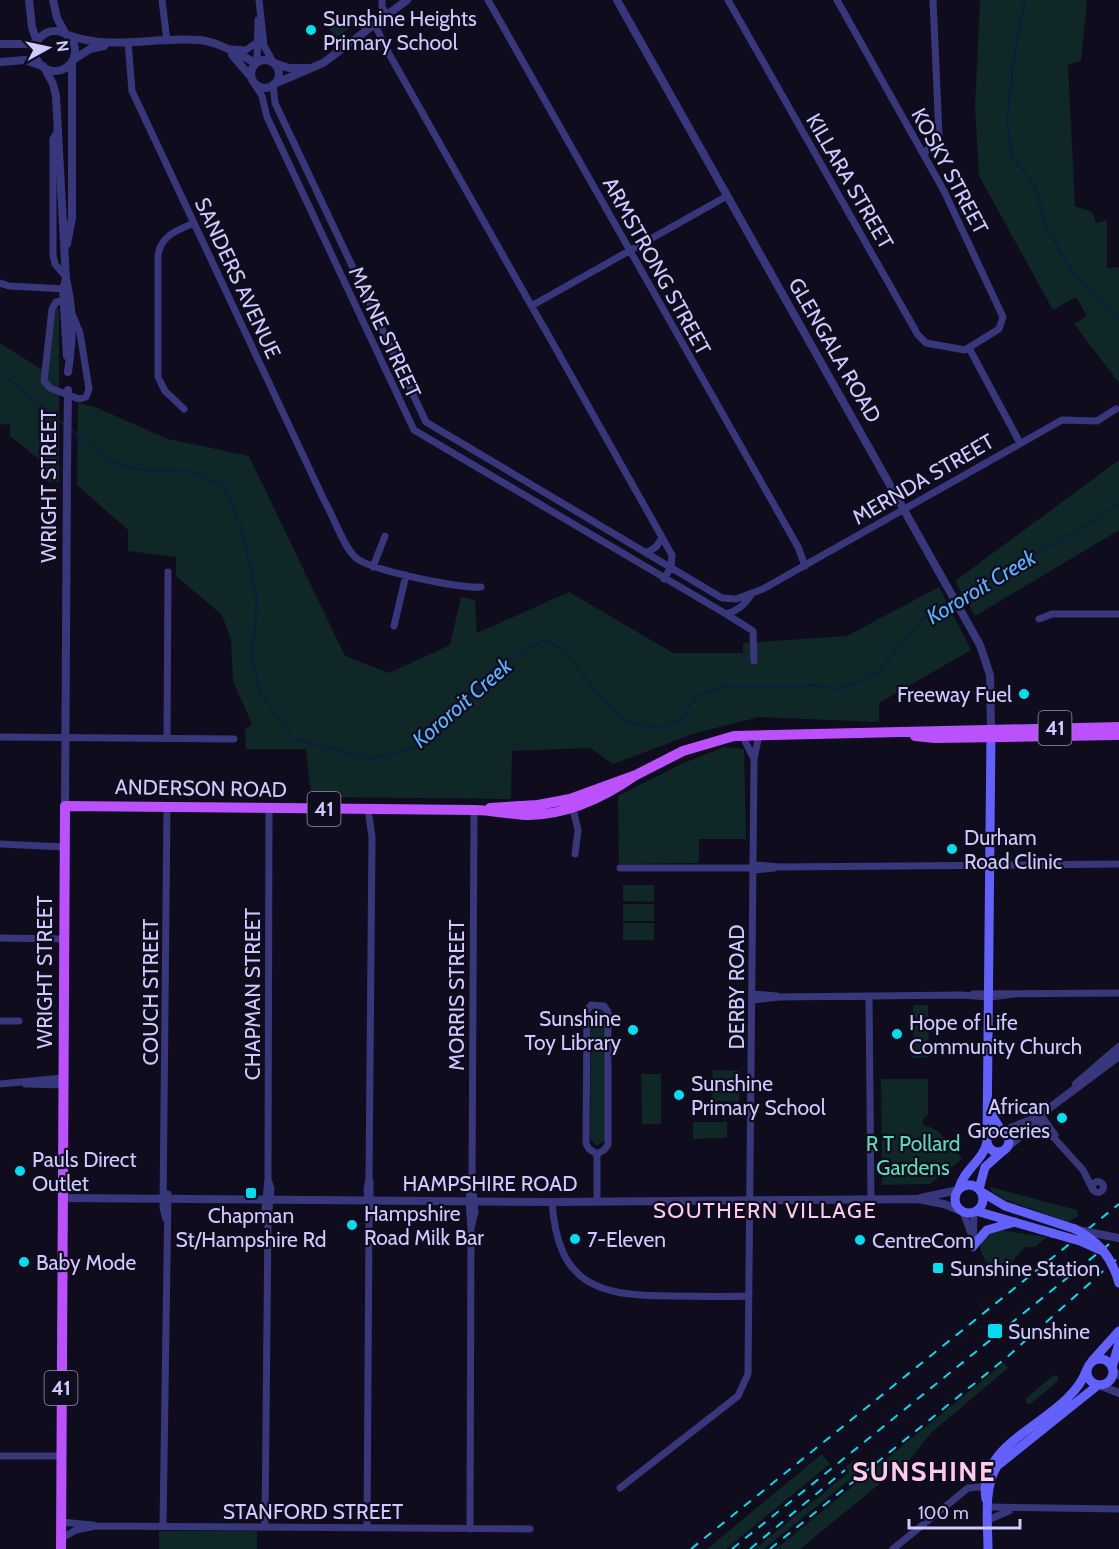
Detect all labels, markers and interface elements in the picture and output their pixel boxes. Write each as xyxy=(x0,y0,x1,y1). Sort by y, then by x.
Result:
place label: Sunshine Heights Primary School xyxy=(323,6,477,55)
north arrow xyxy=(18,18,78,78)
marker: Sunshine Heights Primary School xyxy=(304,23,318,37)
text: N xyxy=(52,39,73,53)
street label: KOSKY STREET xyxy=(906,104,994,238)
street label: KILLARA STREET xyxy=(801,109,899,253)
street label: ARMSTRONG STREET xyxy=(598,173,716,359)
street label: SANDERS AVENUE xyxy=(190,194,286,362)
street label: MAYNE STREET xyxy=(344,262,426,402)
street label: GLENGALA ROAD xyxy=(783,273,887,427)
street label: WRIGHT STREET xyxy=(36,409,61,563)
street label: MERNDA STREET xyxy=(848,428,998,530)
water label: Kororoit Creek xyxy=(921,543,1041,630)
water label: Kororoit Creek xyxy=(407,652,518,753)
place label: Freeway Fuel xyxy=(897,682,1012,707)
marker: Freeway Fuel xyxy=(1017,687,1031,701)
road number: 41 xyxy=(1038,711,1072,745)
street label: ANDERSON ROAD xyxy=(115,774,287,802)
road number: 41 xyxy=(308,792,340,826)
place label: Durham Road Clinic xyxy=(964,825,1062,874)
marker: Durham Road Clinic xyxy=(945,842,959,856)
street label: WRIGHT STREET xyxy=(32,895,57,1049)
street label: CHAPMAN STREET xyxy=(240,908,265,1080)
street label: COUCH STREET xyxy=(138,918,163,1066)
street label: MORRIS STREET xyxy=(444,919,469,1071)
street label: DERBY ROAD xyxy=(724,925,749,1049)
place label: Sunshine Toy Library xyxy=(524,1006,621,1055)
place label: Hope of Life Community Church xyxy=(909,1010,1082,1059)
marker: Sunshine Toy Library xyxy=(626,1023,640,1037)
marker: Hope of Life Community Church xyxy=(890,1027,904,1041)
place label: Sunshine Primary School xyxy=(691,1071,826,1120)
marker: Sunshine Primary School xyxy=(672,1088,686,1102)
place label: African Groceries xyxy=(967,1094,1050,1143)
marker: African Groceries xyxy=(1055,1111,1069,1125)
park label: R T Pollard Gardens xyxy=(866,1131,960,1180)
place label: Pauls Direct Outlet xyxy=(32,1147,136,1196)
marker: Pauls Direct Outlet xyxy=(13,1164,27,1178)
street label: HAMPSHIRE ROAD xyxy=(403,1171,578,1196)
marker: Chapman St/Hampshire Rd xyxy=(244,1186,258,1200)
district label: SOUTHERN VILLAGE xyxy=(653,1197,877,1224)
place label: Hampshire Road Milk Bar xyxy=(364,1201,484,1250)
place label: Chapman St/Hampshire Rd xyxy=(176,1203,326,1252)
marker: Hampshire Road Milk Bar xyxy=(345,1218,359,1232)
place label: 7-Eleven xyxy=(587,1227,666,1252)
place label: CentreCom xyxy=(872,1228,974,1253)
marker: 7-Eleven xyxy=(568,1232,582,1246)
marker: CentreCom xyxy=(853,1233,867,1247)
place label: Baby Mode xyxy=(36,1250,136,1275)
marker: Baby Mode xyxy=(17,1255,31,1269)
place label: Sunshine Station xyxy=(950,1256,1100,1281)
marker: Sunshine Station xyxy=(931,1261,945,1275)
place label: Sunshine xyxy=(1008,1319,1090,1344)
marker: Sunshine xyxy=(986,1322,1004,1340)
road number: 41 xyxy=(44,1371,78,1405)
district label: SUNSHINE xyxy=(852,1455,996,1488)
scale bar xyxy=(909,1492,1020,1530)
street label: STANFORD STREET xyxy=(223,1499,403,1524)
text: 100 m xyxy=(918,1502,969,1524)

